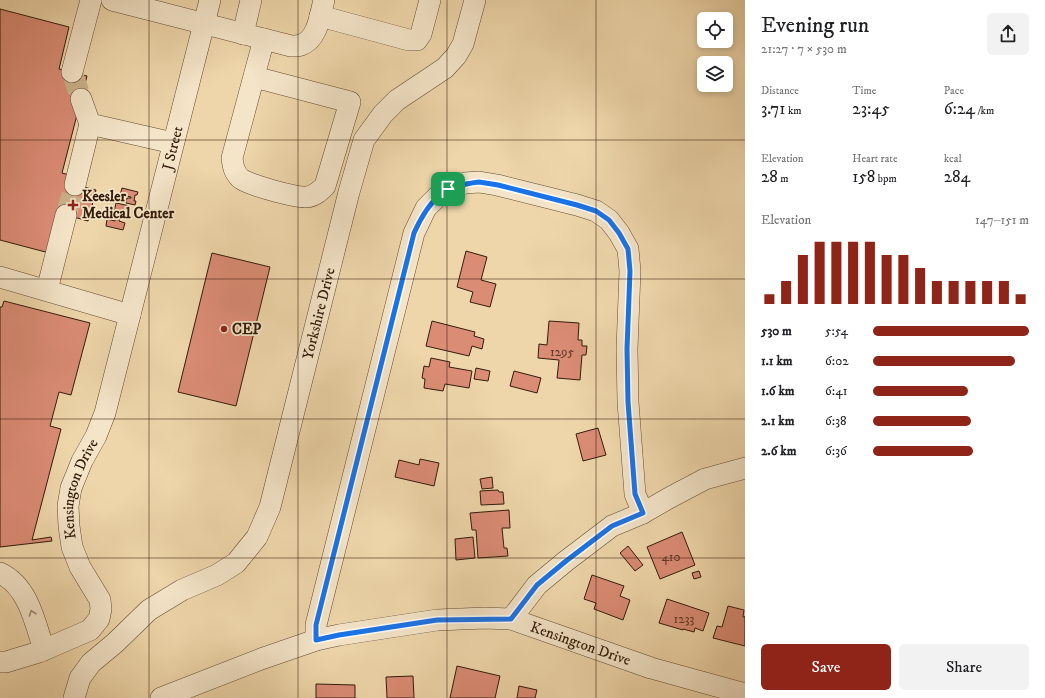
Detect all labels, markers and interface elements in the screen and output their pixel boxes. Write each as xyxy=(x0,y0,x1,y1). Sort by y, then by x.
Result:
map controls xyxy=(697,12,733,92)
button: locate xyxy=(697,12,733,48)
text: Evening run xyxy=(761,12,869,39)
button: share xyxy=(987,13,1029,55)
text: 21:27 · 7 × 530 m xyxy=(761,41,847,57)
button: layers xyxy=(697,56,733,92)
text: Distance xyxy=(761,84,799,98)
text: Time xyxy=(852,84,876,98)
text: Pace xyxy=(944,84,964,98)
text: 3.71 xyxy=(761,98,786,120)
text: 23:45 xyxy=(852,98,890,120)
text: 6:24 xyxy=(944,98,975,120)
text: km xyxy=(786,104,802,118)
text: /km xyxy=(975,104,994,118)
street label: J Street xyxy=(158,124,188,174)
text: Elevation xyxy=(761,152,804,166)
text: Heart rate xyxy=(852,152,897,166)
text: kcal xyxy=(944,152,962,166)
text: 28 xyxy=(761,166,778,188)
text: 158 xyxy=(852,166,875,188)
text: 284 xyxy=(944,166,970,188)
pin xyxy=(431,172,465,206)
text: m xyxy=(778,172,788,186)
text: bpm xyxy=(875,172,897,186)
icon: arrive xyxy=(437,178,459,200)
place label: Keesler Medical Center xyxy=(82,187,175,223)
marker: Keesler Medical Center xyxy=(67,199,79,211)
text: Elevation xyxy=(761,212,811,228)
text: 147–151 m xyxy=(975,212,1029,228)
street label: Yorkshire Drive xyxy=(298,266,340,361)
place label: CEP xyxy=(232,320,262,339)
text: 530 m xyxy=(761,323,792,339)
text: 5:54 xyxy=(825,323,848,339)
marker: CEP xyxy=(219,324,229,334)
house number: 1295 xyxy=(550,344,575,360)
text: 1.1 km xyxy=(761,353,793,369)
text: 6:02 xyxy=(825,353,849,369)
text: 1.6 km xyxy=(761,383,795,399)
text: 6:41 xyxy=(825,383,847,399)
text: 2.1 km xyxy=(761,413,794,429)
text: 6:38 xyxy=(825,413,847,429)
street label: Kensington Drive xyxy=(59,435,103,541)
text: 2.6 km xyxy=(761,443,796,459)
text: 6:36 xyxy=(825,443,847,459)
house number: 410 xyxy=(661,549,681,565)
one-way arrow xyxy=(28,609,36,616)
house number: 1233 xyxy=(674,611,695,627)
street label: Kensington Drive xyxy=(528,617,633,670)
button: Save xyxy=(761,644,891,690)
button: Share xyxy=(899,644,1029,690)

